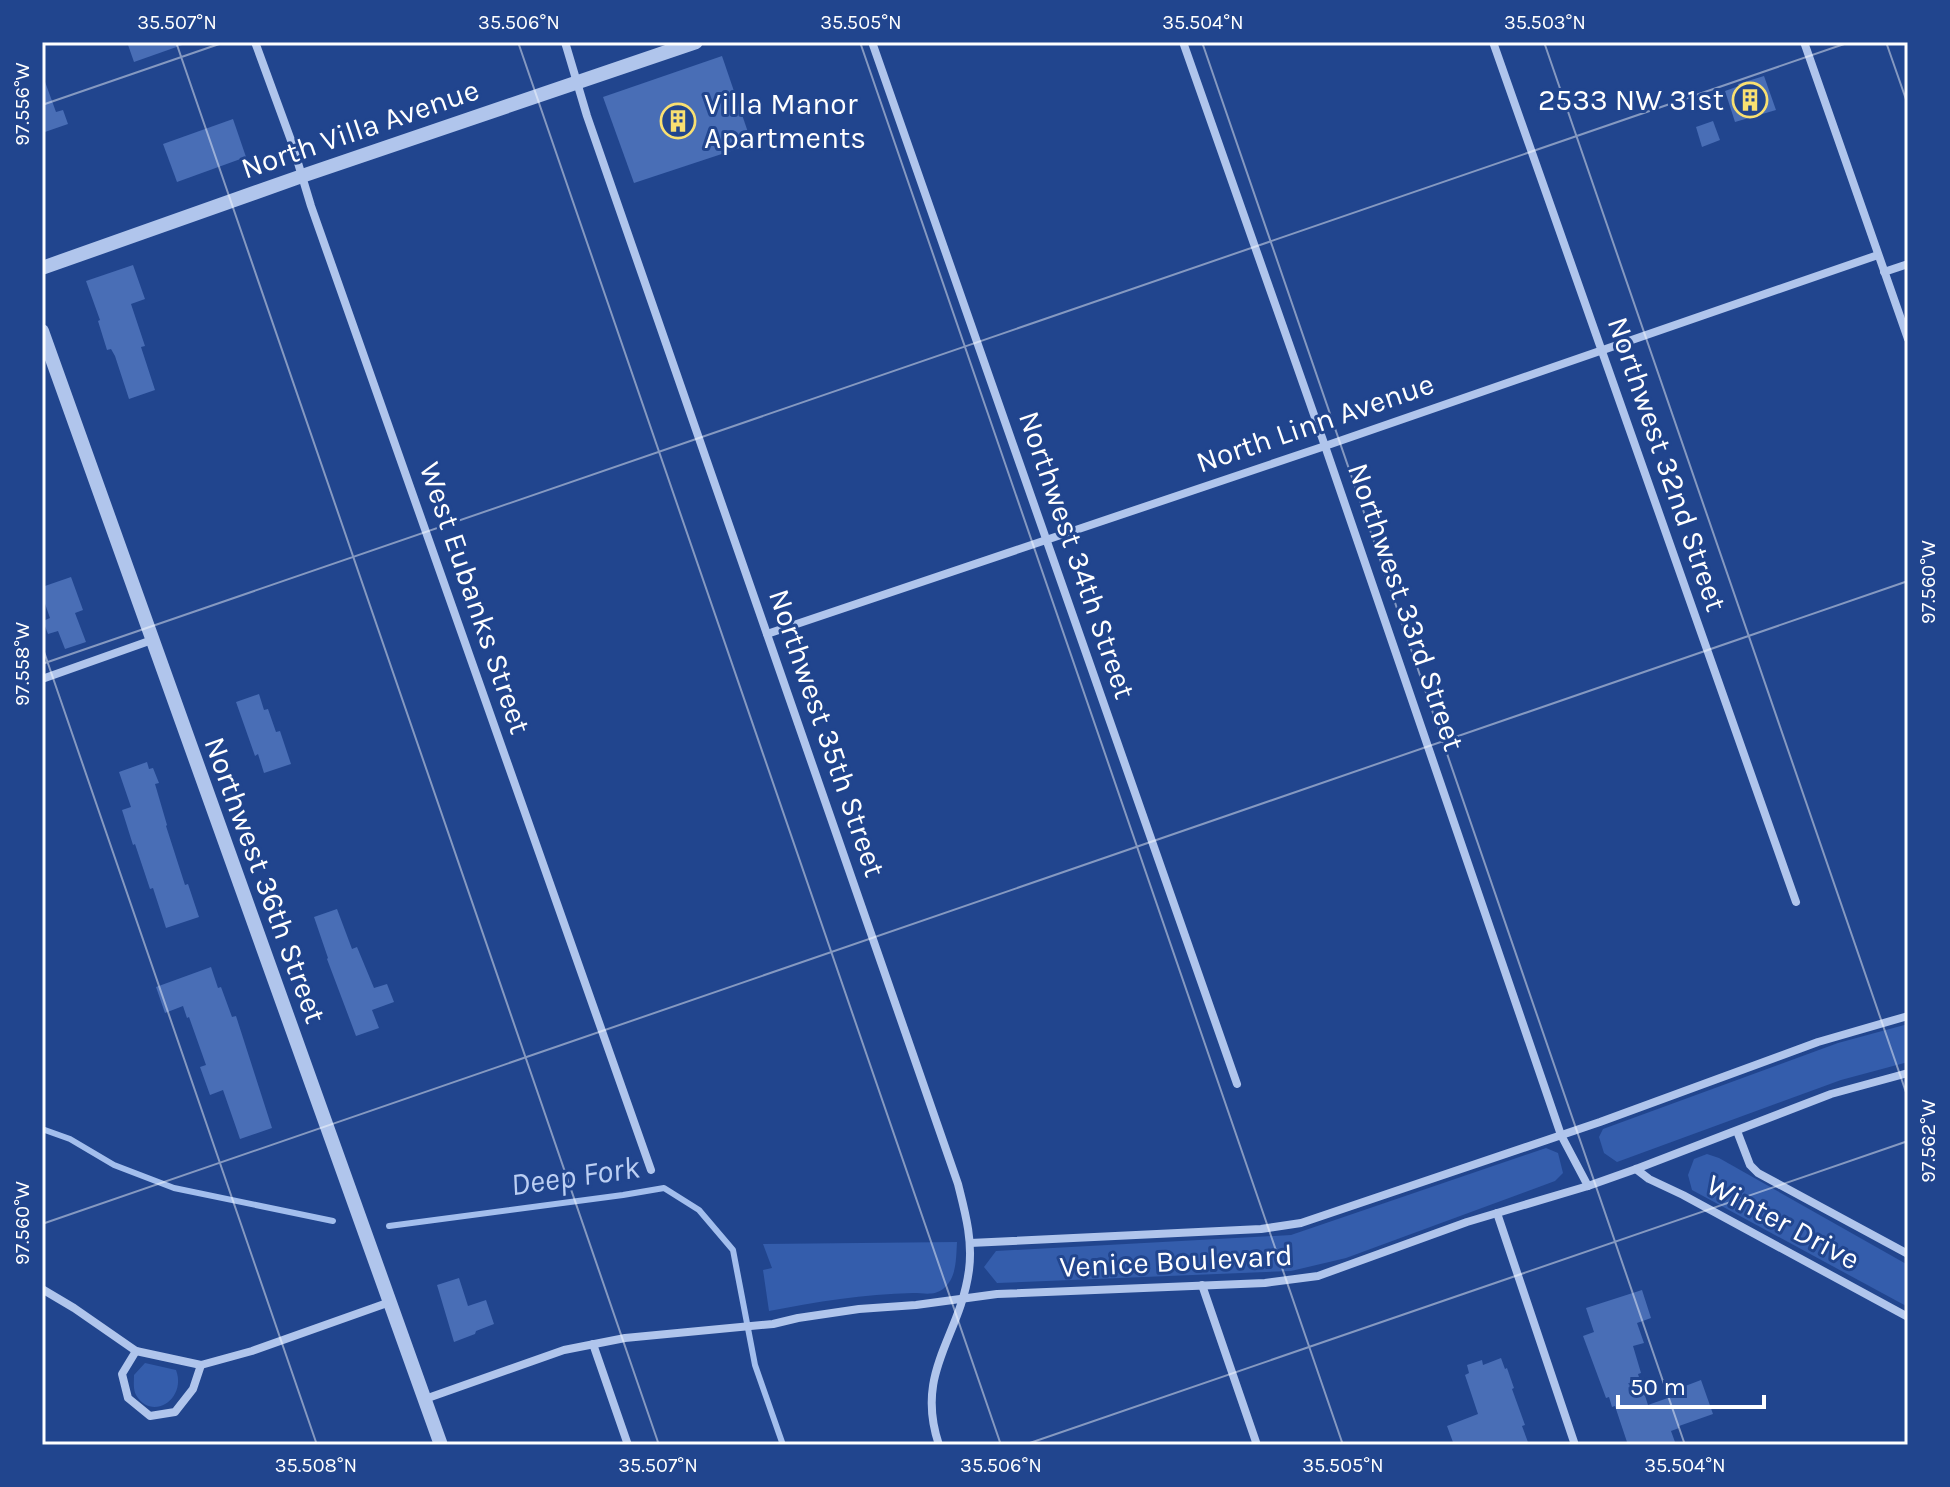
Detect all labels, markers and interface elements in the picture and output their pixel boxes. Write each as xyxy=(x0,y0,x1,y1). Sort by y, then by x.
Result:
text: 35.507°N xyxy=(137,11,217,34)
text: 35.506°N xyxy=(478,11,560,34)
text: 35.505°N xyxy=(820,11,902,34)
text: 35.504°N xyxy=(1162,11,1244,34)
text: 35.503°N xyxy=(1504,11,1586,34)
text: 97.556°W xyxy=(11,62,34,146)
street label: North Villa Avenue xyxy=(236,71,484,187)
building icon: 2533 NW 31st xyxy=(1731,81,1769,119)
place label: 2533 NW 31st xyxy=(1538,82,1724,118)
place label: Villa Manor Apartments xyxy=(704,86,866,156)
building icon: Villa Manor Apartments xyxy=(659,102,697,140)
street label: Northwest 32nd Street xyxy=(1600,312,1734,616)
street label: North Linn Avenue xyxy=(1191,365,1439,481)
street label: Northwest 34th Street xyxy=(1011,406,1143,704)
street label: West Eubanks Street xyxy=(412,457,538,739)
street label: Northwest 33rd Street xyxy=(1340,458,1472,756)
text: 97.560°W xyxy=(1917,540,1940,624)
street label: Northwest 35th Street xyxy=(761,584,893,882)
text: 97.558°W xyxy=(11,622,34,706)
street label: Northwest 36th Street xyxy=(196,732,334,1028)
text: 97.562°W xyxy=(1917,1099,1940,1183)
water label: Deep Fork xyxy=(508,1149,643,1203)
street label: Winter Drive xyxy=(1700,1167,1866,1277)
text: 97.560°W xyxy=(11,1181,34,1265)
street label: Venice Boulevard xyxy=(1058,1237,1294,1285)
scale bar xyxy=(1618,1359,1764,1409)
text: 50 m xyxy=(1630,1373,1686,1401)
text: 35.508°N xyxy=(275,1454,357,1477)
text: 35.507°N xyxy=(618,1454,698,1477)
text: 35.506°N xyxy=(960,1454,1042,1477)
text: 35.505°N xyxy=(1302,1454,1384,1477)
text: 35.504°N xyxy=(1644,1454,1726,1477)

